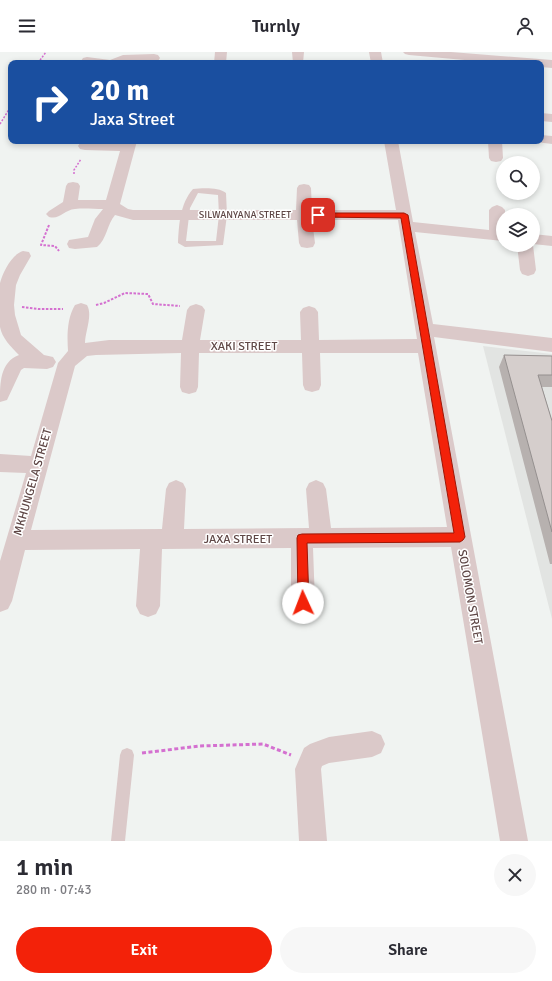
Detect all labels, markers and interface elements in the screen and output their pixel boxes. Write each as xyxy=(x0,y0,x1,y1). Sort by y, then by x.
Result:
icon: menu xyxy=(16,15,38,37)
text: Turnly xyxy=(252,15,300,37)
icon: person xyxy=(514,15,536,37)
text: 20 m xyxy=(90,74,149,108)
icon: right xyxy=(24,76,76,128)
text: Jaxa Street xyxy=(90,108,175,130)
map controls xyxy=(496,156,540,252)
button: search xyxy=(496,156,540,200)
pin xyxy=(301,198,335,232)
icon: arrive xyxy=(307,204,329,226)
button: layers xyxy=(496,208,540,252)
street label: SILWANYANA STREET xyxy=(199,209,291,221)
street label: XAKI STREET xyxy=(211,339,277,354)
street label: MKHUNGELA STREET xyxy=(11,427,55,537)
street label: JAXA STREET xyxy=(204,532,272,547)
street label: SOLOMON STREET xyxy=(454,549,486,646)
position arrow xyxy=(282,582,324,624)
text: 1 min xyxy=(16,852,73,882)
button: close xyxy=(494,854,536,896)
text: 280 m · 07:43 xyxy=(16,882,92,898)
button: Exit xyxy=(16,927,272,973)
button: Share xyxy=(280,927,536,973)

